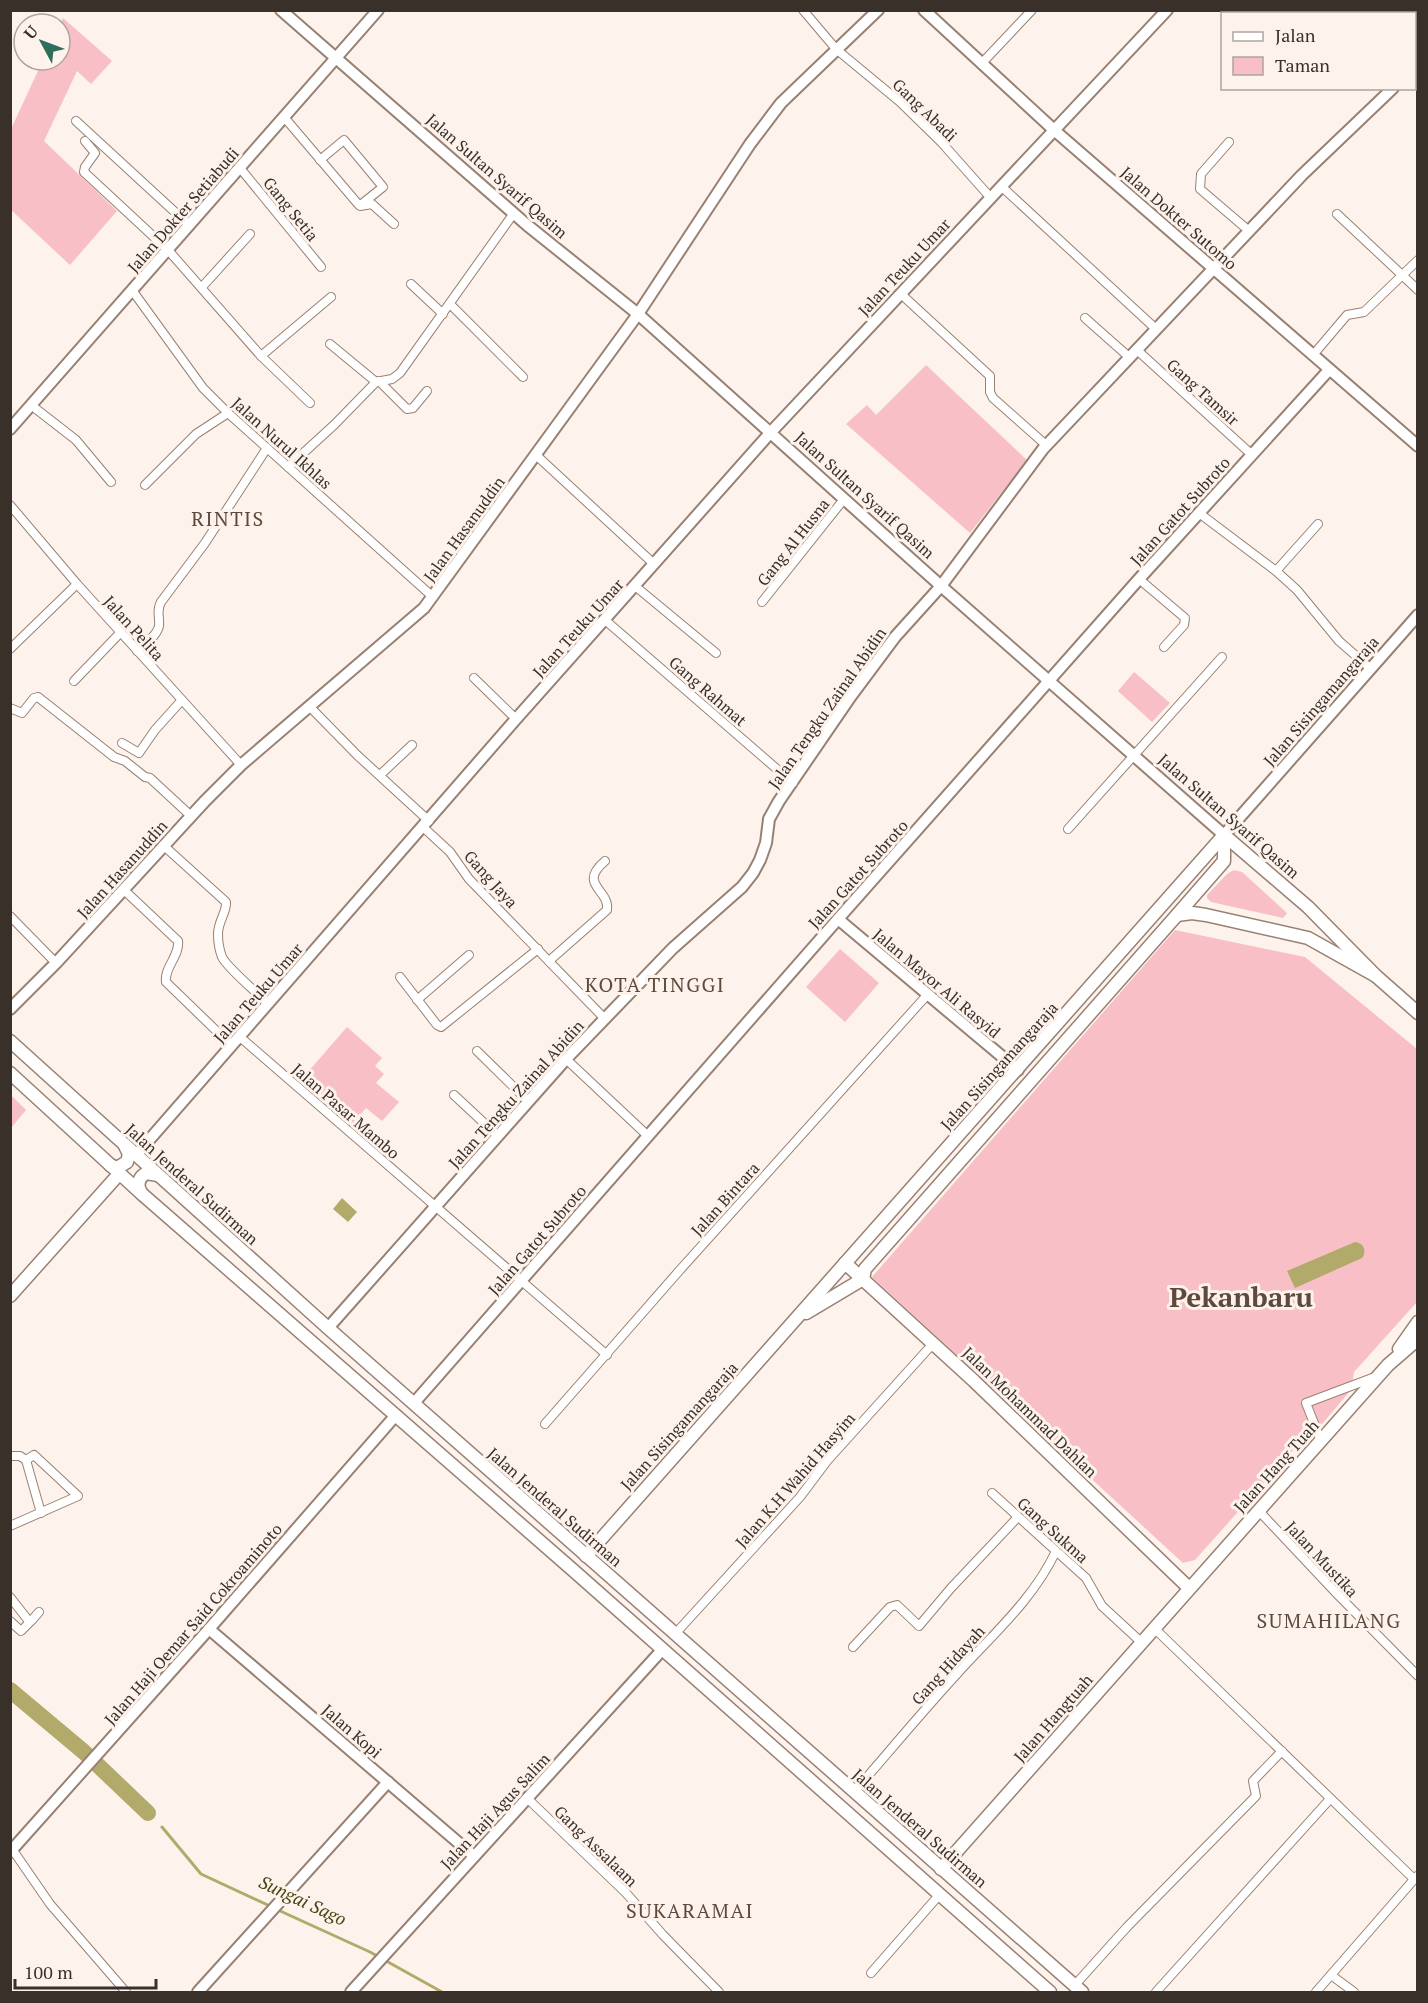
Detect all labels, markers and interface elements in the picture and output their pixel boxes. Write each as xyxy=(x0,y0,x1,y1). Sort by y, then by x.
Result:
north arrow xyxy=(12,12,72,72)
legend xyxy=(1221,12,1416,90)
text: U xyxy=(19,20,43,44)
text: Jalan xyxy=(1275,23,1316,47)
text: Taman xyxy=(1275,53,1330,77)
street label: Gang Abadi xyxy=(888,74,962,147)
street label: Jalan Sultan Syarif Qasim xyxy=(422,109,572,244)
street label: Jalan Dokter Setiabudi xyxy=(122,143,244,277)
street label: Jalan Dokter Sutomo xyxy=(1116,161,1242,275)
street label: Gang Setia xyxy=(258,172,324,246)
street label: Jalan Teuku Umar xyxy=(853,213,956,321)
street label: Gang Tamsir xyxy=(1162,354,1244,431)
street label: Jalan Nurul Ikhlas xyxy=(227,392,337,494)
street label: Jalan Sultan Syarif Qasim xyxy=(791,426,940,564)
street label: Jalan Gatot Subroto xyxy=(1125,452,1235,570)
street label: Jalan Hasanuddin xyxy=(418,471,510,586)
street label: Gang Al Husna xyxy=(752,494,834,590)
district label: RINTIS xyxy=(191,505,265,532)
street label: Jalan Teuku Umar xyxy=(528,573,629,682)
street label: Jalan Pelita xyxy=(99,591,169,665)
street label: Jalan Tengku Zainal Abidin xyxy=(763,623,891,793)
street label: Jalan Sisingamangaraja xyxy=(1258,631,1384,771)
street label: Gang Rahmat xyxy=(664,651,752,731)
street label: Jalan Sultan Syarif Qasim xyxy=(1154,749,1304,884)
street label: Jalan Hasanuddin xyxy=(72,815,172,923)
street label: Jalan Gatot Subroto xyxy=(803,815,913,933)
street label: Gang Jaya xyxy=(459,845,523,913)
street label: Jalan Mayor Ali Rasyid xyxy=(869,923,1005,1043)
street label: Jalan Teuku Umar xyxy=(208,938,308,1048)
district label: KOTA TINGGI xyxy=(585,971,725,998)
street label: Jalan Sisingamangaraja xyxy=(935,997,1063,1135)
street label: Jalan Tengku Zainal Abidin xyxy=(443,1015,589,1173)
street label: Jalan Pasar Mambo xyxy=(288,1058,405,1164)
street label: Jalan Jenderal Sudirman xyxy=(121,1118,264,1250)
street label: Jalan Bintara xyxy=(686,1157,764,1241)
street label: Jalan Gatot Subroto xyxy=(483,1180,591,1300)
district label: Pekanbaru xyxy=(1169,1278,1313,1315)
street label: Jalan Mohammad Dahlan xyxy=(958,1342,1103,1483)
street label: Jalan Sisingamangaraja xyxy=(615,1357,743,1495)
street label: Jalan K.H Wahid Hasyim xyxy=(730,1408,860,1552)
street label: Jalan Hang Tuah xyxy=(1229,1415,1324,1517)
street label: Jalan Jenderal Sudirman xyxy=(483,1442,627,1572)
street label: Gang Sukma xyxy=(1013,1492,1093,1568)
street label: Jalan Mustika xyxy=(1281,1516,1363,1602)
street label: Jalan Haji Oemar Said Cokroaminoto xyxy=(99,1518,287,1730)
district label: SUMAHILANG xyxy=(1257,1607,1401,1634)
street label: Gang Hidayah xyxy=(906,1620,990,1709)
street label: Jalan Hangtuah xyxy=(1009,1669,1098,1767)
street label: Jalan Kopi xyxy=(318,1699,387,1763)
street label: Jalan Haji Agus Salim xyxy=(435,1748,555,1874)
street label: Jalan Jenderal Sudirman xyxy=(848,1763,992,1893)
street label: Gang Assalaam xyxy=(549,1800,643,1892)
water label: Sungai Sago xyxy=(255,1869,351,1931)
district label: SUKARAMAI xyxy=(626,1897,754,1924)
scale bar xyxy=(15,1952,156,1990)
text: 100 m xyxy=(24,1960,73,1984)

